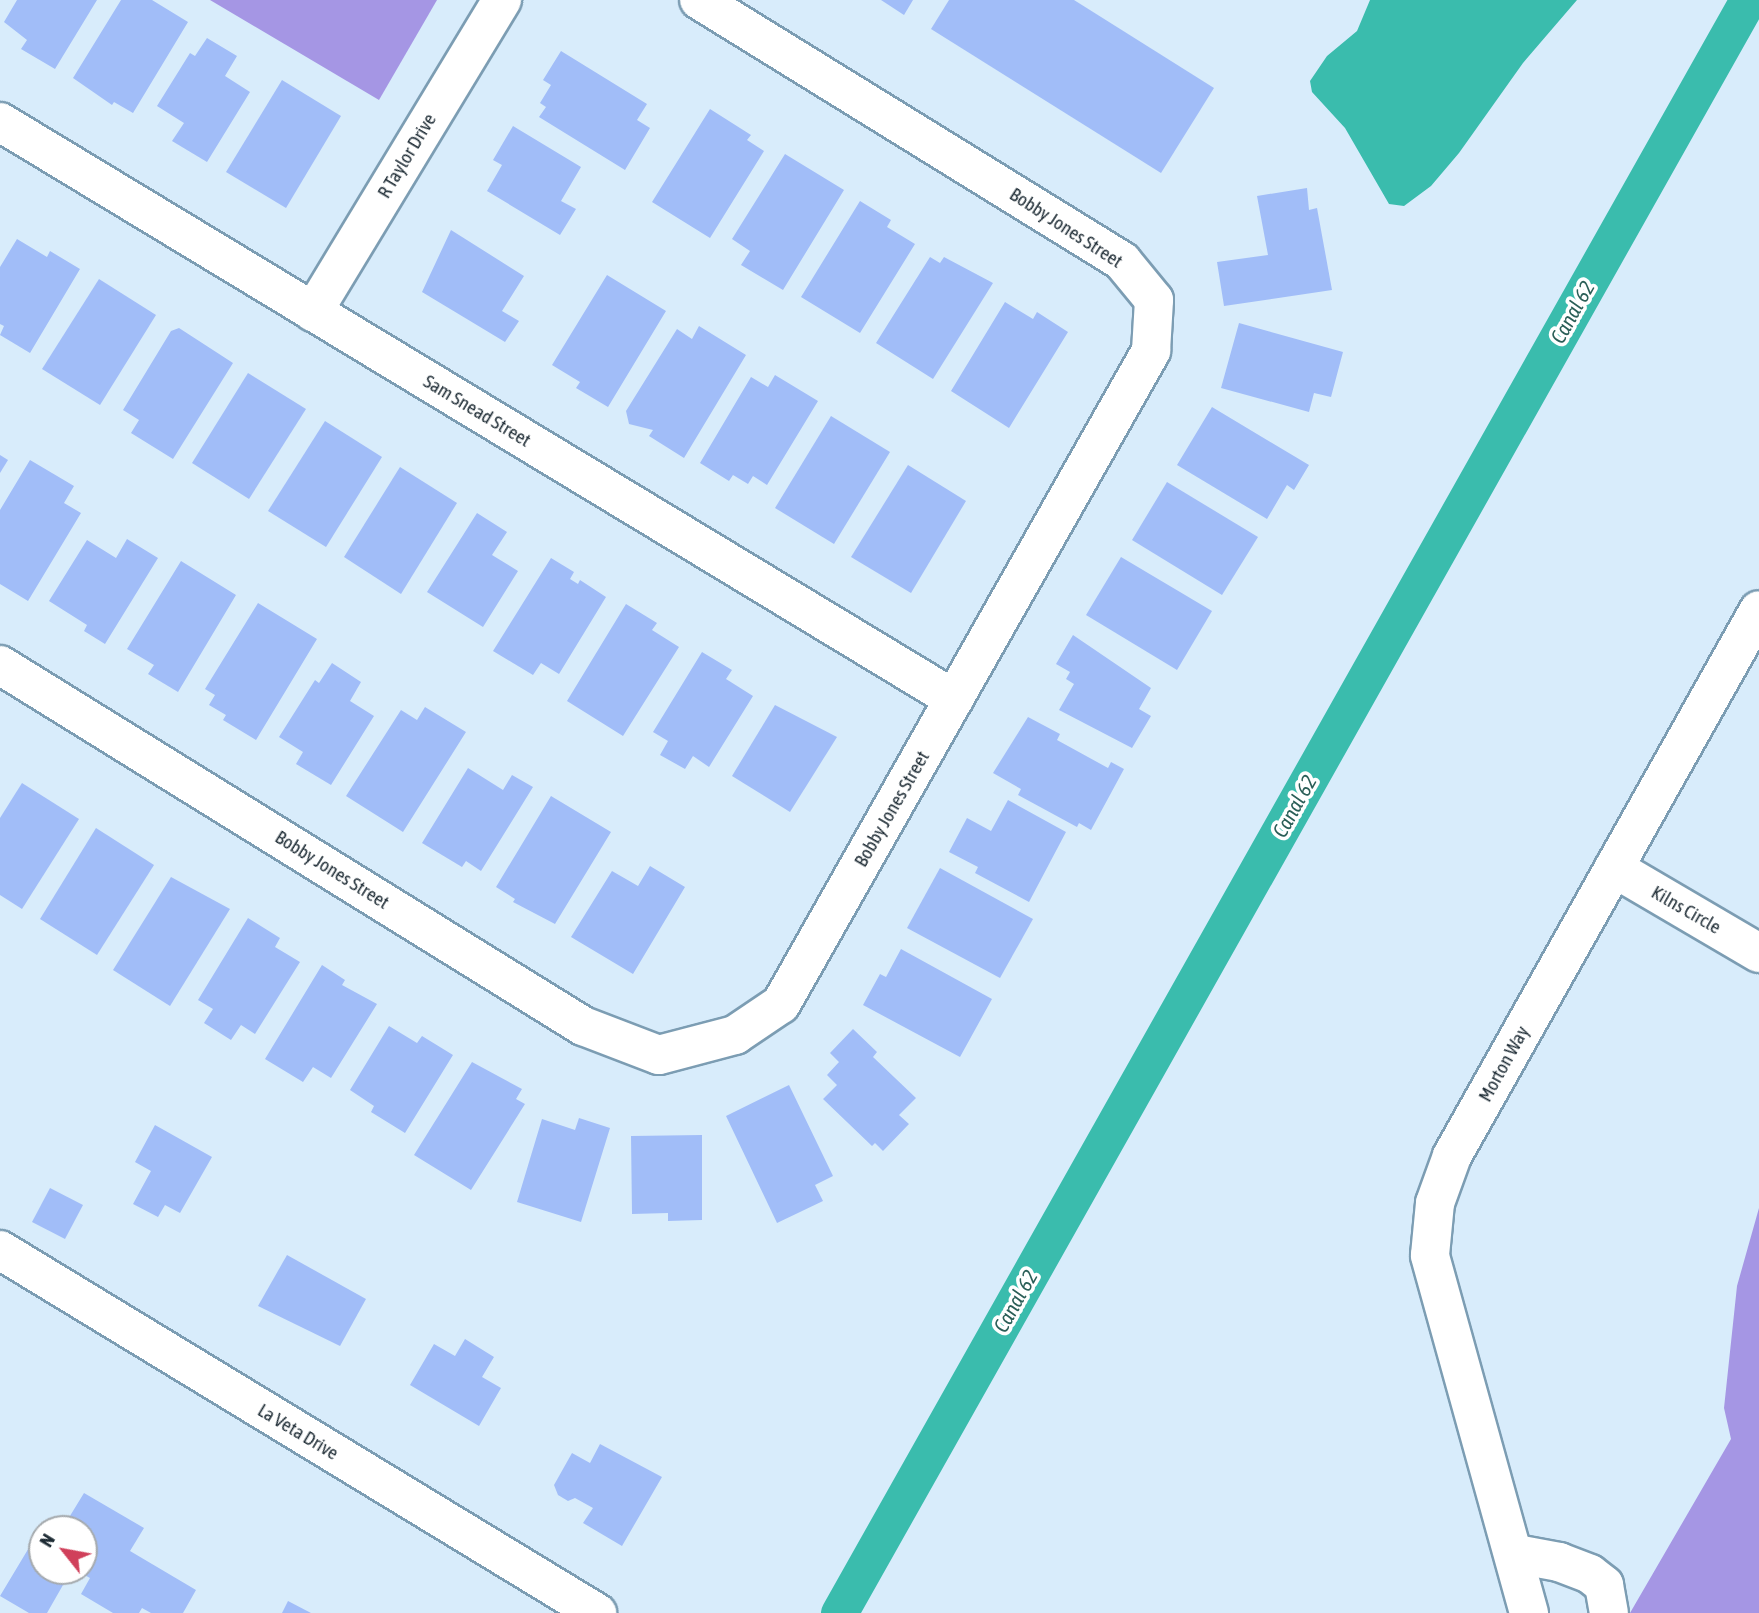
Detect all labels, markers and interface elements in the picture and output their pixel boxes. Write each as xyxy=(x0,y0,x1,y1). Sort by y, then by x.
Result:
street label: R Taylor Drive xyxy=(373,110,441,202)
street label: Bobby Jones Street xyxy=(1005,183,1127,273)
water label: Canal 62 xyxy=(1545,276,1599,348)
street label: Sam Snead Street xyxy=(419,370,535,452)
street label: Bobby Jones Street xyxy=(850,747,934,871)
water label: Canal 62 xyxy=(1267,770,1321,842)
street label: Bobby Jones Street xyxy=(271,826,393,914)
street label: Kilns Circle xyxy=(1647,881,1725,939)
street label: Morton Way xyxy=(1474,1022,1534,1106)
water label: Canal 62 xyxy=(988,1265,1042,1337)
street label: La Veta Drive xyxy=(254,1399,342,1465)
north arrow xyxy=(28,1515,98,1585)
text: N xyxy=(34,1530,59,1551)

